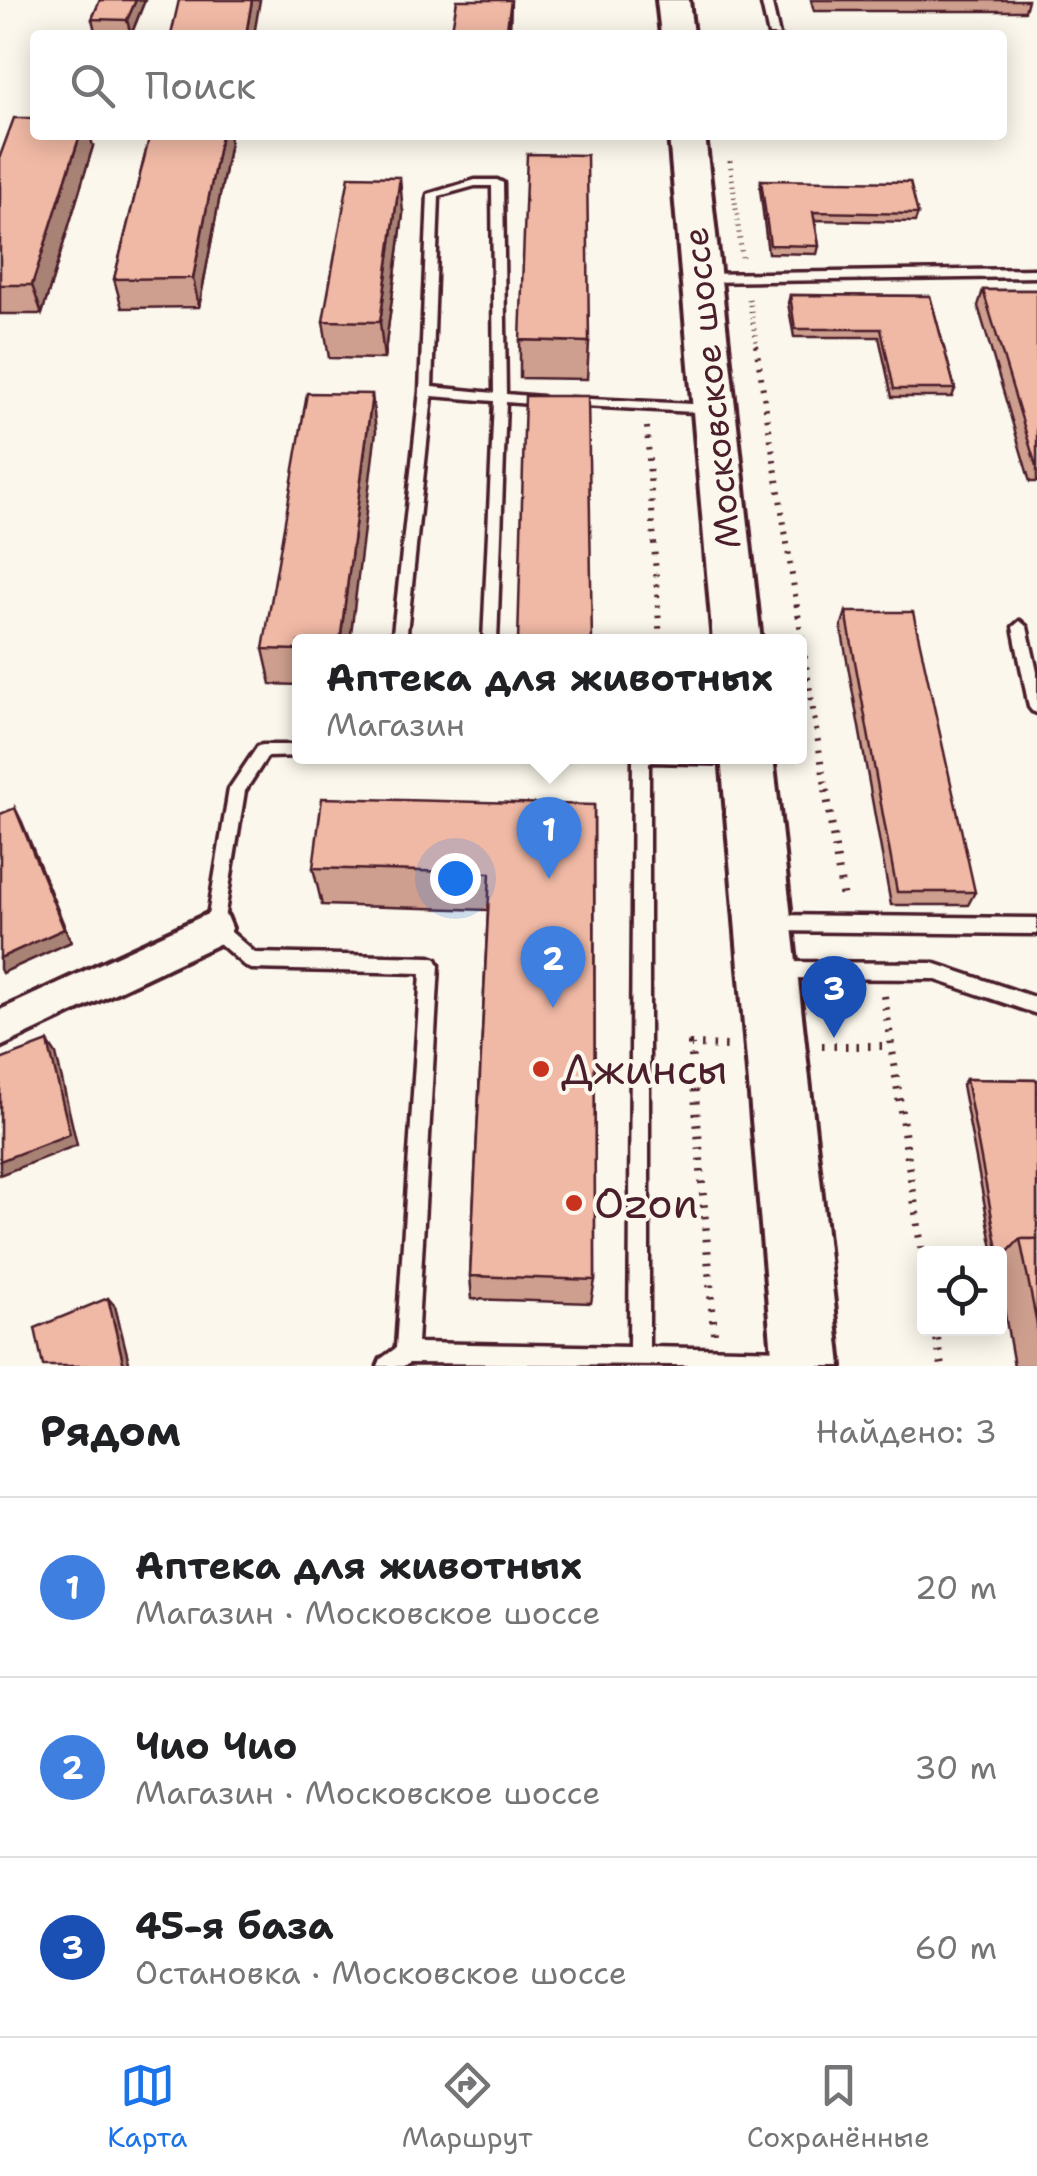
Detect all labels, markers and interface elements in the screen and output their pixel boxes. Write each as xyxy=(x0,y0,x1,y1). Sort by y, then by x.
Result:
search box xyxy=(30,30,1007,140)
icon: search xyxy=(65,58,120,113)
text: Поиск xyxy=(145,60,256,111)
street label: Московское шоссе xyxy=(671,225,752,551)
popup xyxy=(292,634,807,764)
text: Аптека для животных xyxy=(326,652,773,703)
text: Магазин xyxy=(326,703,465,746)
pin: 1 xyxy=(516,796,582,879)
your location xyxy=(430,853,481,904)
pin: 2 xyxy=(520,926,586,1008)
pin: 3 xyxy=(802,956,866,1038)
place label: Джинсы xyxy=(561,1041,728,1097)
marker: Джинсы xyxy=(530,1058,552,1080)
place label: Ozon xyxy=(594,1175,698,1231)
marker: Ozon xyxy=(563,1192,585,1214)
map controls xyxy=(917,1246,1007,1336)
button: locate xyxy=(917,1246,1007,1336)
text: Рядом xyxy=(40,1403,181,1459)
text: Найдено: 3 xyxy=(816,1410,997,1453)
text: Аптека для животных xyxy=(135,1540,582,1591)
text: 1 xyxy=(65,1566,80,1609)
text: 20 m xyxy=(915,1566,997,1609)
text: Магазин · Московское шоссе xyxy=(135,1591,600,1634)
text: Чио Чио xyxy=(135,1720,298,1771)
text: 2 xyxy=(61,1746,84,1789)
text: 30 m xyxy=(914,1746,997,1789)
text: Магазин · Московское шоссе xyxy=(135,1771,600,1814)
text: 45-я база xyxy=(135,1900,334,1951)
text: 3 xyxy=(61,1926,84,1969)
text: 60 m xyxy=(915,1926,997,1969)
text: Остановка · Московское шоссе xyxy=(135,1951,627,1994)
tab: Карта xyxy=(107,2058,187,2156)
tab: Маршрут xyxy=(402,2058,532,2156)
tab: Сохранённые xyxy=(747,2058,930,2156)

